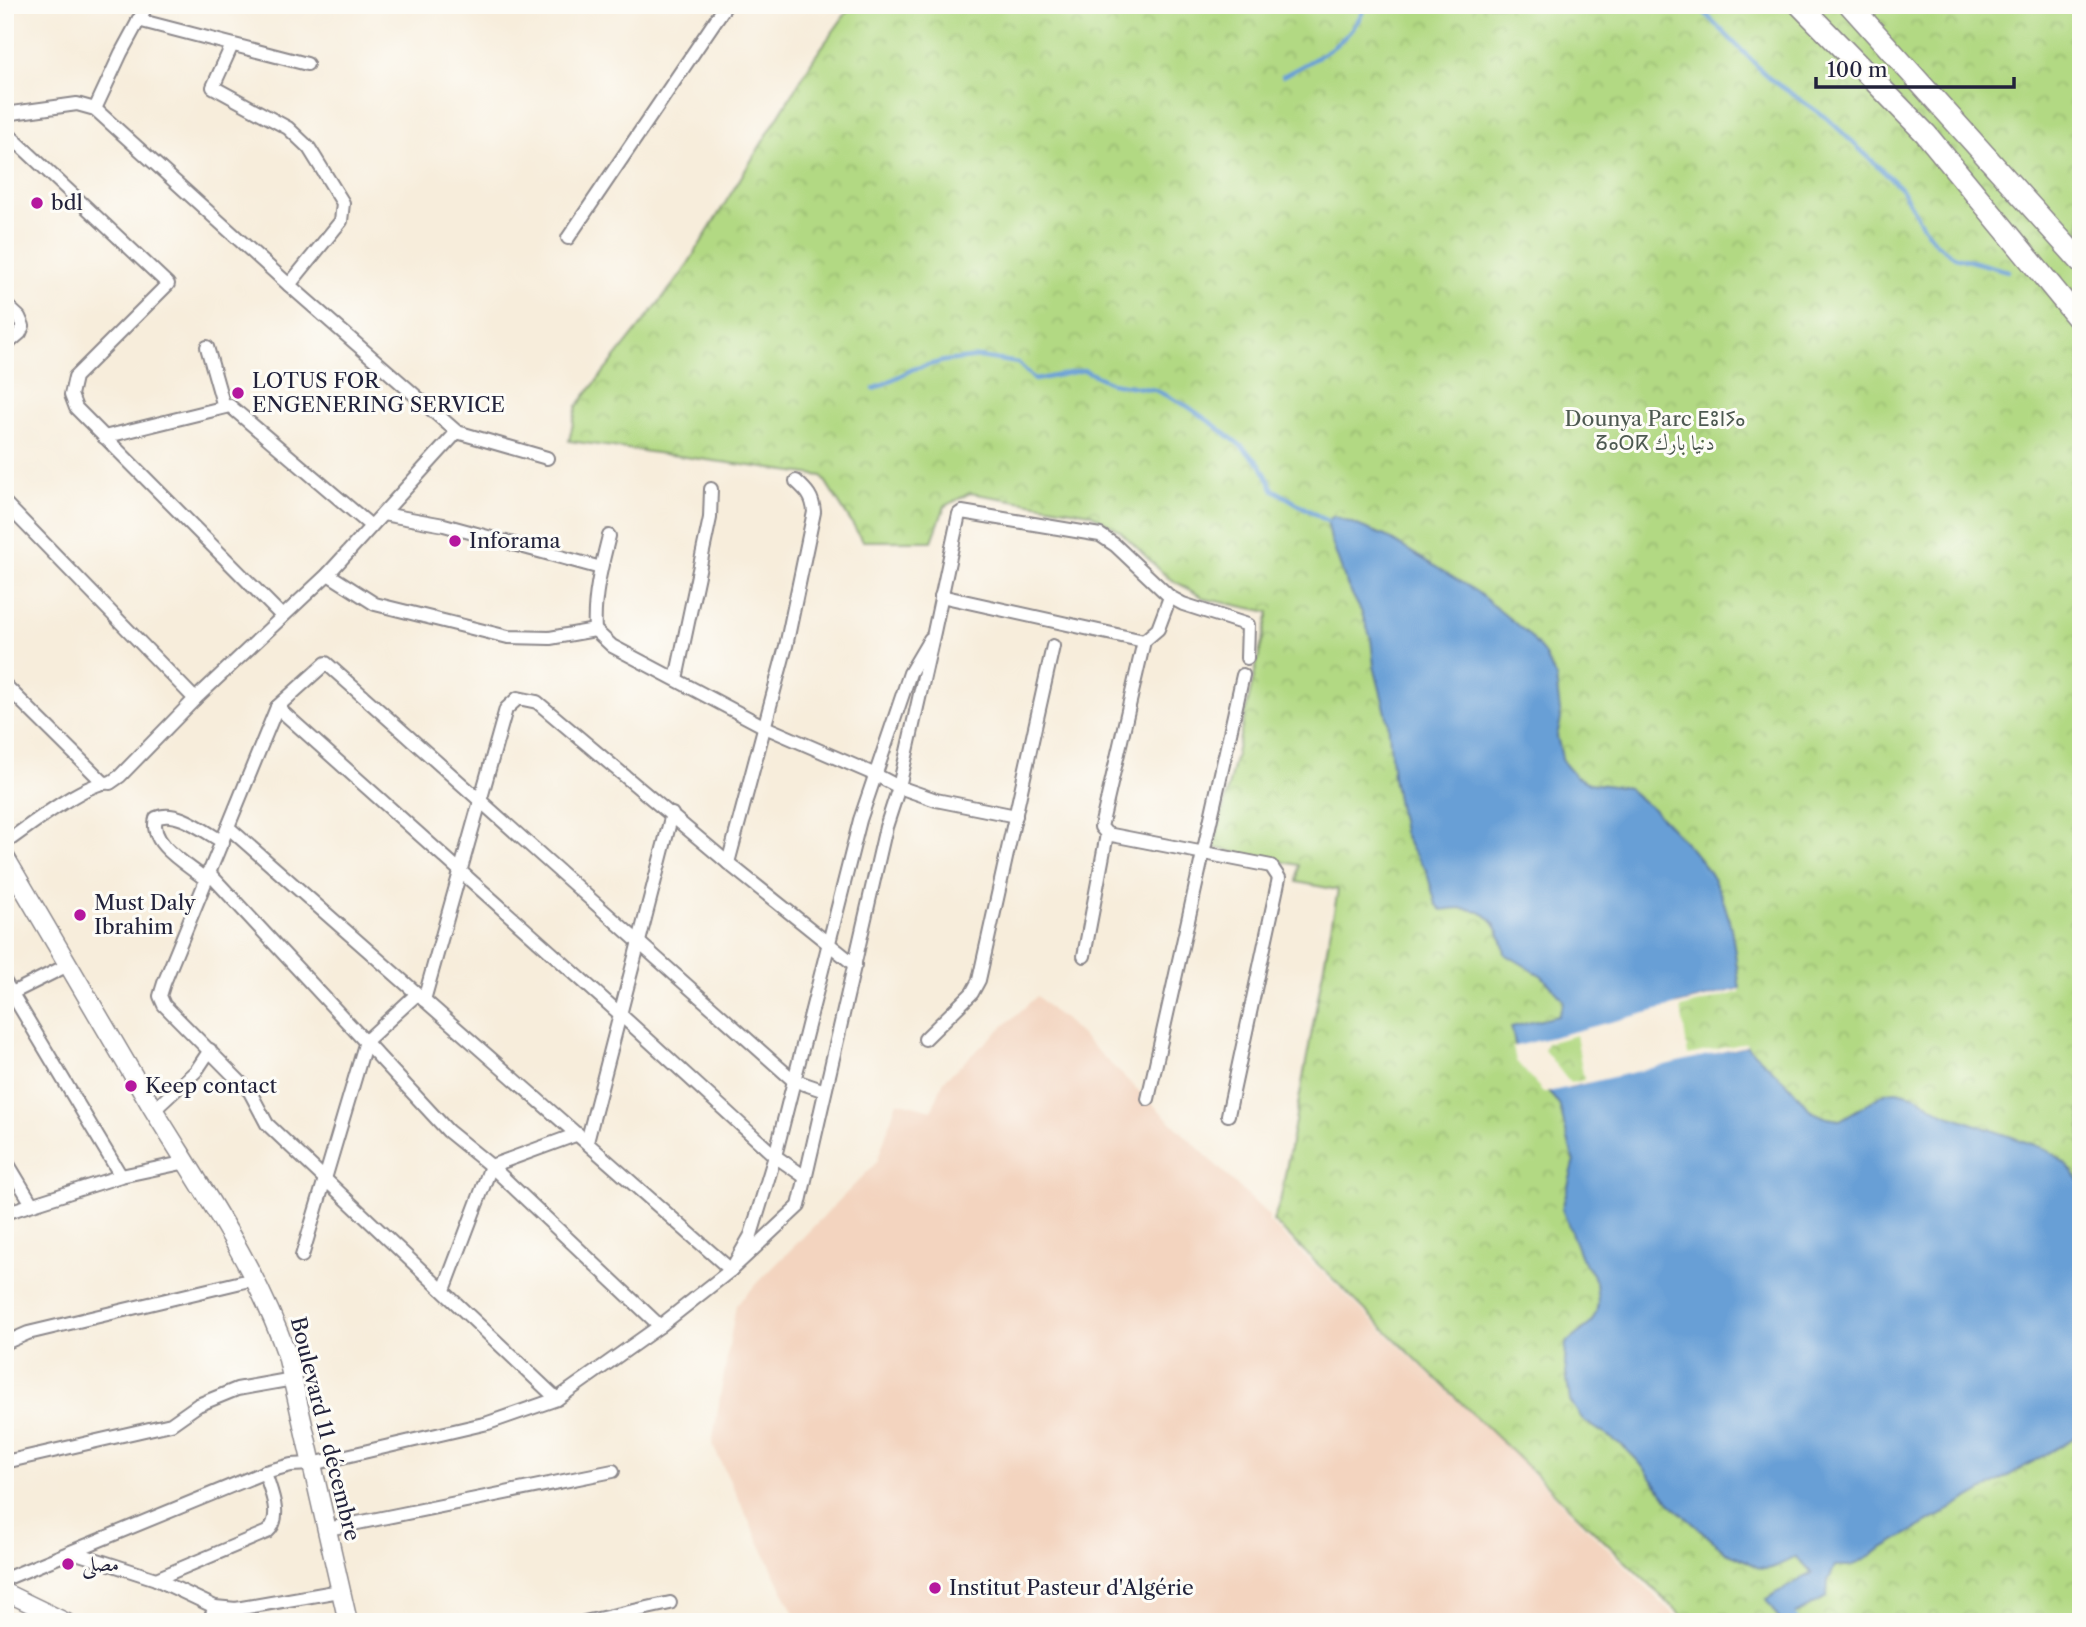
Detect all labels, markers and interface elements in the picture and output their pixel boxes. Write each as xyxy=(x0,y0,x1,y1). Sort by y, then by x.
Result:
scale bar xyxy=(1816,46,2014,90)
text: 100 m xyxy=(1827,57,1888,82)
place label: bdl xyxy=(51,190,83,215)
marker: bdl xyxy=(29,195,45,211)
place label: LOTUS FOR ENGENERING SERVICE xyxy=(252,368,505,417)
marker: LOTUS FOR ENGENERING SERVICE xyxy=(230,385,246,401)
park label: Dounya Parc ⴹⵓⵏⵢⴰ ⵒⴰⵔⴽ دنيا بارك xyxy=(1565,406,1746,456)
place label: Inforama xyxy=(469,528,562,553)
marker: Inforama xyxy=(447,533,463,549)
place label: Must Daly Ibrahim xyxy=(94,890,196,939)
marker: Must Daly Ibrahim xyxy=(72,907,88,923)
place label: Keep contact xyxy=(145,1073,277,1098)
marker: Keep contact xyxy=(123,1078,139,1094)
street label: Boulevard 11 décembre xyxy=(286,1314,365,1544)
place label: مصلى xyxy=(82,1551,119,1580)
marker: مصلى xyxy=(60,1556,76,1572)
place label: Institut Pasteur d'Algérie xyxy=(949,1575,1194,1600)
marker: Institut Pasteur d'Algérie xyxy=(927,1580,943,1596)

